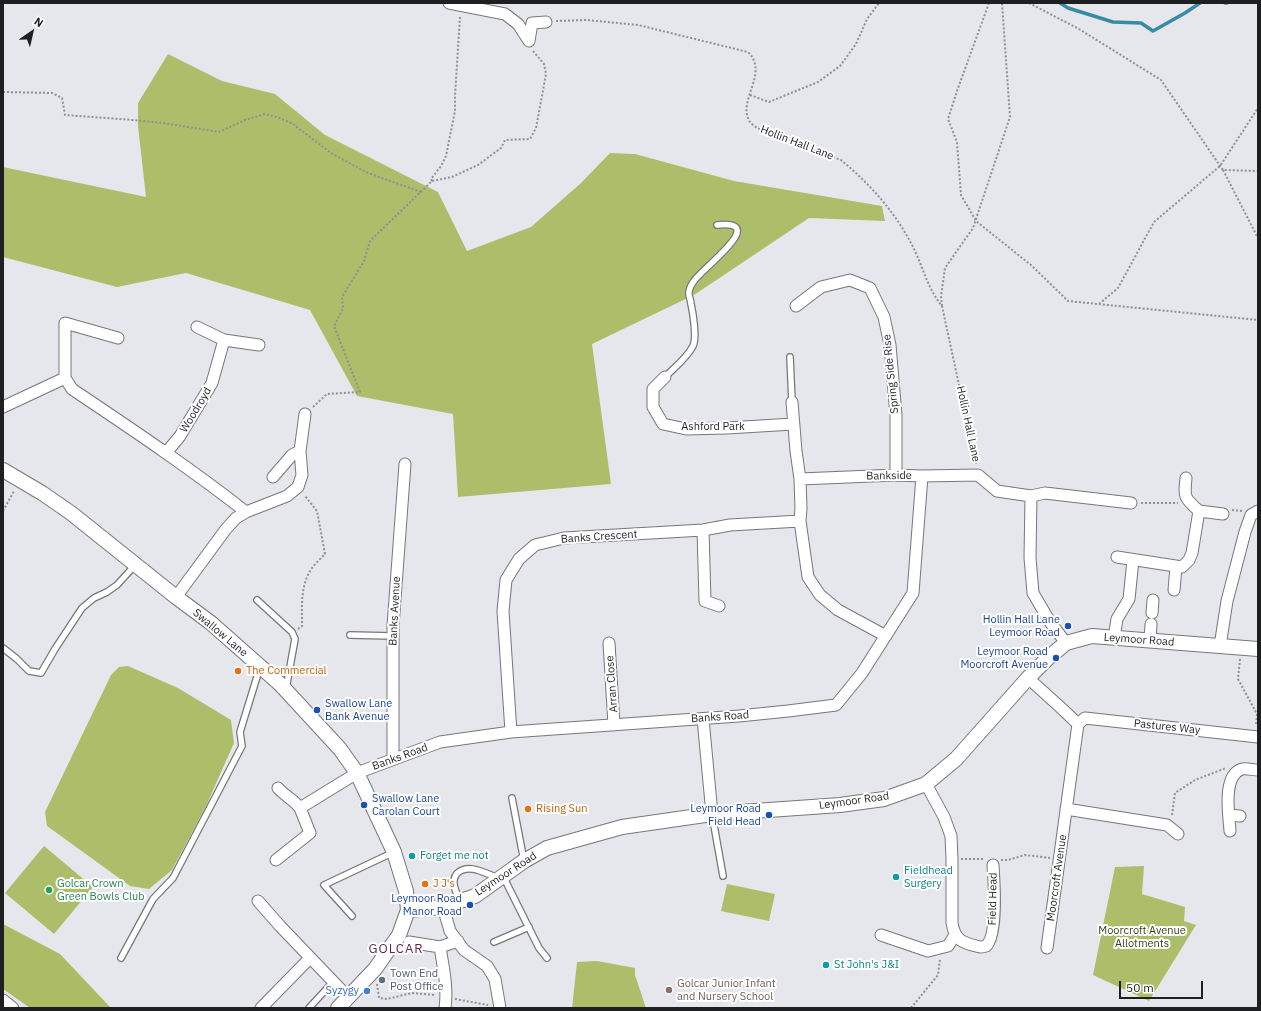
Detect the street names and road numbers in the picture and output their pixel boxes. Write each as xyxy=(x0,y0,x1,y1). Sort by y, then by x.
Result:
street label: Hollin Hall Lane xyxy=(759,123,835,163)
street label: Spring Side Rise xyxy=(880,334,902,414)
street label: Woodroyd xyxy=(177,385,215,435)
street label: Hollin Hall Lane xyxy=(954,385,982,463)
street label: Ashford Park xyxy=(681,420,745,434)
street label: Bankside xyxy=(866,469,912,483)
street label: Banks Crescent xyxy=(560,528,638,546)
street label: Banks Avenue xyxy=(387,576,403,646)
street label: Swallow Lane xyxy=(190,606,250,660)
street label: Leymoor Road xyxy=(1103,631,1175,649)
street label: Arran Close xyxy=(603,655,621,713)
street label: Banks Road xyxy=(690,708,750,726)
street label: Pastures Way xyxy=(1133,717,1201,737)
street label: Banks Road xyxy=(370,741,430,773)
street label: Leymoor Road xyxy=(818,790,890,812)
street label: Moorcroft Avenue xyxy=(1044,834,1070,922)
street label: Leymoor Road xyxy=(473,849,539,899)
street label: Field Head xyxy=(986,872,1000,926)

